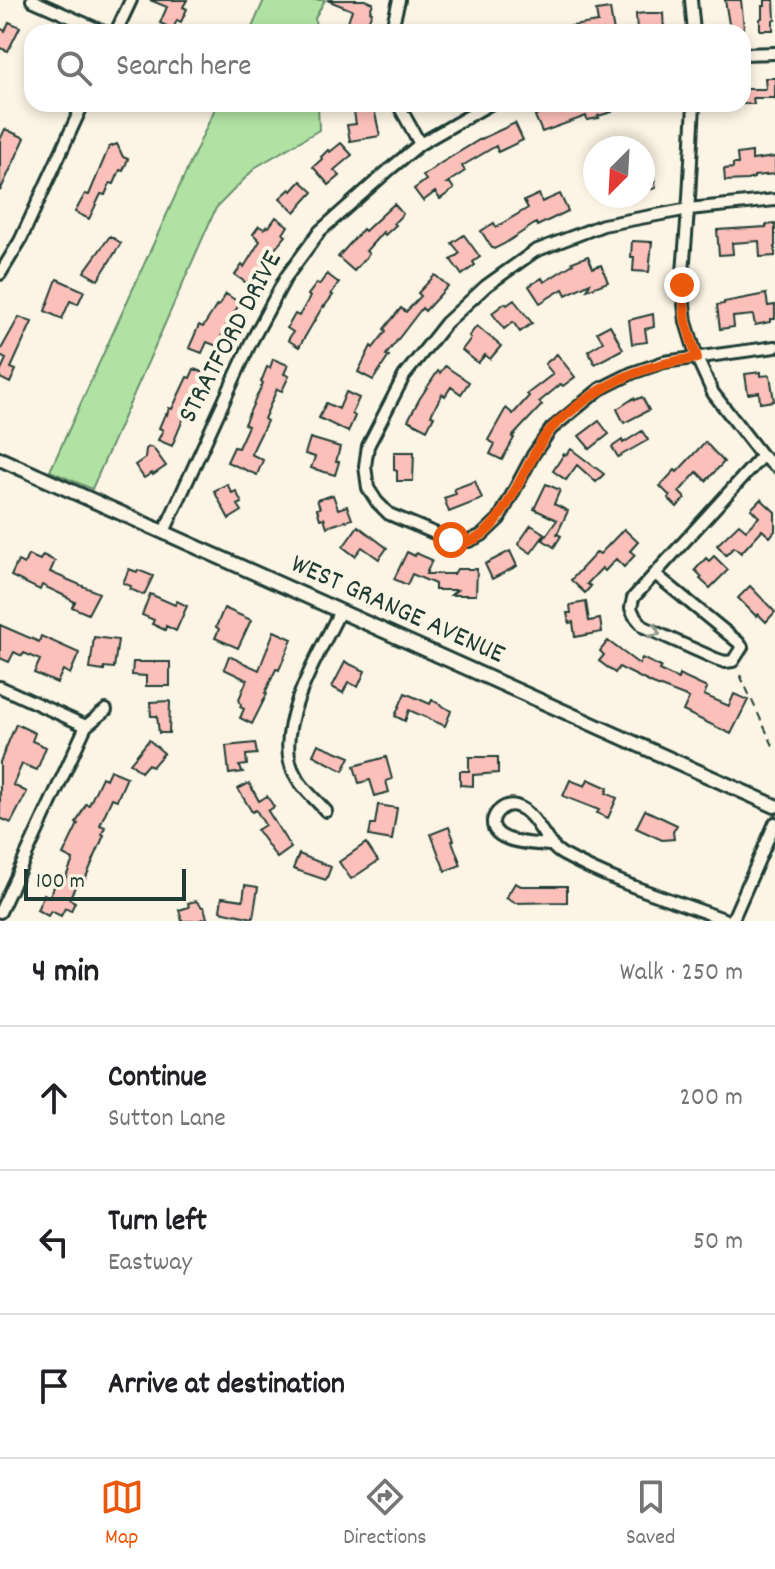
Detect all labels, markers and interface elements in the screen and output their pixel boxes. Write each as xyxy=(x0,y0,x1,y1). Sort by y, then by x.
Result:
search box xyxy=(24,24,751,112)
icon: search xyxy=(52,46,96,90)
text: Search here xyxy=(116,47,252,90)
north arrow xyxy=(583,136,655,208)
street label: STRATFORD DRIVE xyxy=(170,245,294,431)
route end xyxy=(664,267,700,303)
route start xyxy=(433,522,469,558)
street label: WEST GRANGE AVENUE xyxy=(284,546,511,676)
one-way arrow xyxy=(647,622,662,638)
scale bar xyxy=(24,865,186,901)
text: 100 m xyxy=(36,867,85,898)
text: 4 min xyxy=(32,949,99,998)
text: Walk · 250 m xyxy=(620,955,743,992)
text: Continue xyxy=(108,1058,207,1101)
icon: ahead xyxy=(32,1076,76,1120)
text: 200 m xyxy=(679,1080,743,1117)
text: Sutton Lane xyxy=(108,1101,226,1138)
text: Turn left xyxy=(108,1202,207,1245)
icon: left xyxy=(32,1220,76,1264)
text: 50 m xyxy=(693,1224,743,1261)
text: Eastway xyxy=(108,1245,192,1282)
icon: arrive xyxy=(32,1364,76,1408)
text: Arrive at destination xyxy=(108,1365,345,1408)
tab: Map xyxy=(100,1475,144,1554)
tab: Directions xyxy=(343,1475,427,1554)
tab: Saved xyxy=(626,1475,675,1554)

